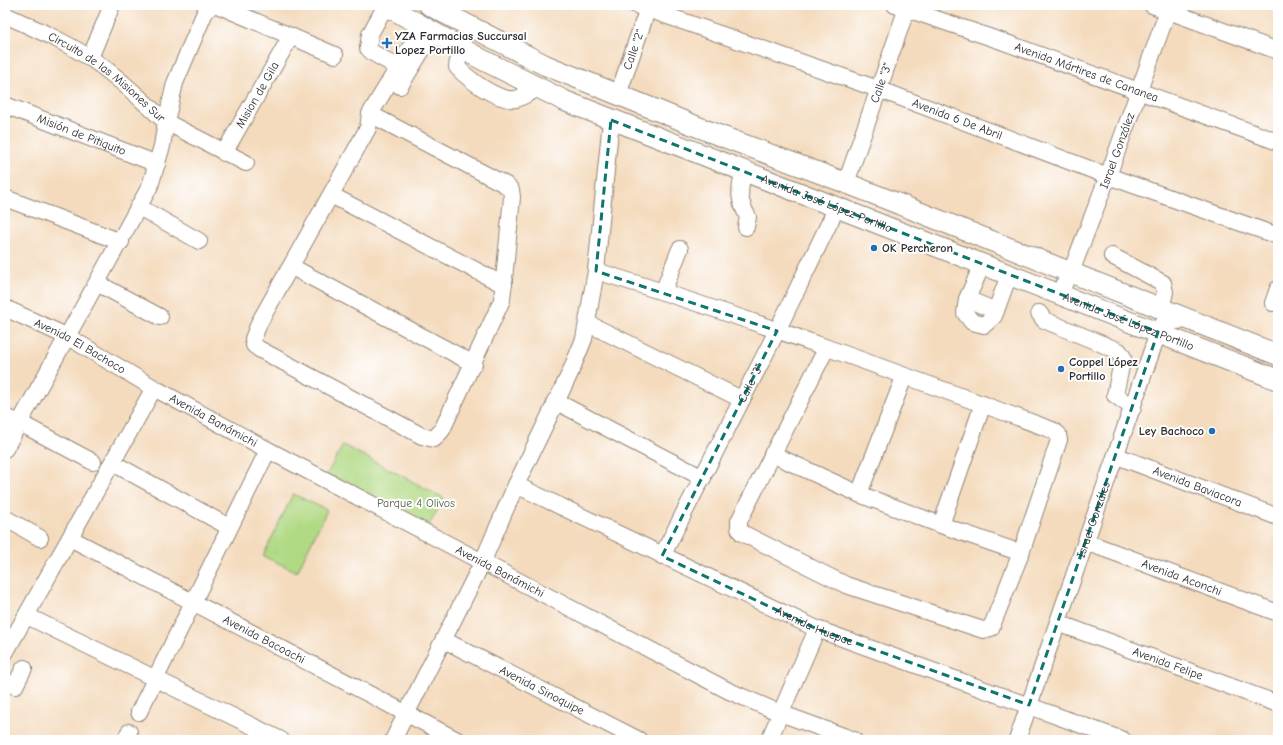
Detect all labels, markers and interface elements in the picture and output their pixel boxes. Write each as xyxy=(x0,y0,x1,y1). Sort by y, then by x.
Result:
street label: Calle "2" xyxy=(620,28,647,72)
street label: Circuito de las Misiones Sur xyxy=(46,29,168,125)
place label: YZA Farmacias Succursal Lopez Portillo xyxy=(395,29,527,57)
marker: YZA Farmacias Succursal Lopez Portillo xyxy=(382,38,392,48)
street label: Avenida Mártires de Cananea xyxy=(1013,39,1160,105)
street label: Mision de Gila xyxy=(233,59,282,130)
street label: Calle "3" xyxy=(867,61,894,105)
street label: Avenida 6 De Abril xyxy=(910,96,1004,142)
street label: Israel González xyxy=(1097,110,1138,191)
street label: Misión de Pitiquito xyxy=(35,111,128,158)
street label: Avenida José López Portillo xyxy=(759,171,894,235)
place label: OK Percheron xyxy=(882,241,953,255)
marker: OK Percheron xyxy=(869,243,879,253)
street label: Avenida José López Portillo xyxy=(1061,290,1196,353)
street label: Avenida El Bachoco xyxy=(32,315,128,377)
place label: Coppel López Portillo xyxy=(1069,355,1138,383)
street label: Calle "3" xyxy=(735,362,766,405)
marker: Coppel López Portillo xyxy=(1056,364,1066,374)
street label: Avenida Banámichi xyxy=(167,391,260,450)
place label: Ley Bachoco xyxy=(1139,424,1204,438)
marker: Ley Bachoco xyxy=(1207,426,1217,436)
street label: Avenida Baviacora xyxy=(1151,463,1244,510)
street label: Israel Gonzáles xyxy=(1074,480,1113,560)
park label: Parque 4 Olivos xyxy=(377,496,455,510)
street label: Avenida Banámichi xyxy=(453,542,547,600)
street label: Avenida Aconchi xyxy=(1140,556,1224,599)
street label: Avenida Huepac xyxy=(773,603,855,649)
street label: Avenida Bacoachi xyxy=(221,612,308,667)
street label: Avenida Felipe xyxy=(1131,644,1205,683)
street label: Avenida Sinoquipe xyxy=(497,663,587,718)

